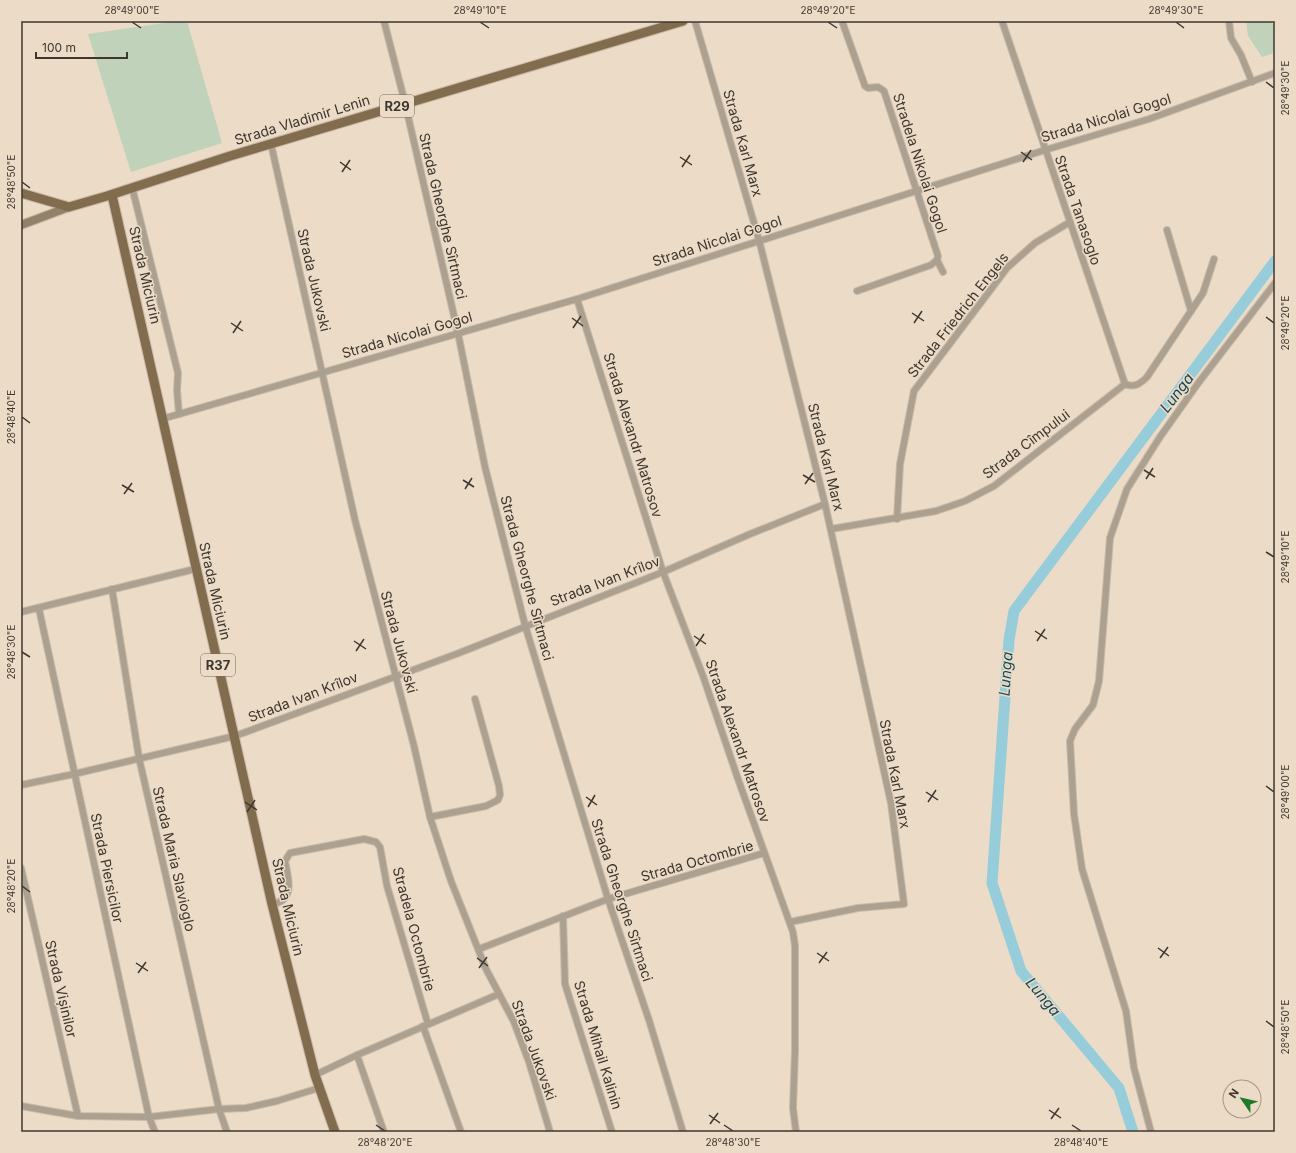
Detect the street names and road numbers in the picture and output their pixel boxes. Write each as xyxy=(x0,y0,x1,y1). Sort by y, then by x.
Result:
street label: Strada Karl Marx xyxy=(720,87,767,199)
street label: Strada Nicolai Gogol xyxy=(1039,90,1173,145)
street label: Strada Vladimir Lenin xyxy=(232,91,372,148)
street label: Stradela Nikolai Gogol xyxy=(890,91,951,235)
road number: R29 xyxy=(380,95,414,117)
street label: Strada Gheorghe Sîrtmaci xyxy=(416,131,471,301)
street label: Strada Tanasoglo xyxy=(1052,153,1105,267)
street label: Strada Nicolai Gogol xyxy=(650,212,784,269)
street label: Strada Miciurin xyxy=(126,224,165,325)
street label: Strada Jukovski xyxy=(294,227,335,333)
street label: Strada Friedrich Engels xyxy=(904,249,1012,381)
street label: Strada Nicolai Gogol xyxy=(340,308,474,361)
street label: Strada Alexandr Matrosov xyxy=(600,350,667,519)
street label: Strada Karl Marx xyxy=(805,401,848,513)
street label: Strada Cîmpului xyxy=(979,405,1073,482)
street label: Strada Gheorghe Sîrtmaci xyxy=(497,493,558,662)
street label: Strada Miciurin xyxy=(196,540,235,641)
street label: Strada Ivan Krîlov xyxy=(547,552,662,609)
street label: Strada Jukovski xyxy=(378,589,421,695)
road number: R37 xyxy=(201,654,235,676)
street label: Strada Alexandr Matrosov xyxy=(703,657,774,825)
street label: Strada Ivan Krîlov xyxy=(245,668,360,725)
street label: Strada Karl Marx xyxy=(877,718,914,830)
street label: Strada Maria Slavioglo xyxy=(150,785,199,933)
street label: Strada Piersicilor xyxy=(88,811,127,924)
street label: Strada Gheorghe Sîrtmaci xyxy=(588,816,657,983)
street label: Strada Octombrie xyxy=(639,836,755,885)
street label: Strada Miciurin xyxy=(269,856,308,957)
street label: Stradela Octombrie xyxy=(390,865,439,993)
street label: Strada Vișinilor xyxy=(41,938,81,1040)
street label: Strada Mihail Kalinin xyxy=(571,978,626,1111)
street label: Strada Jukovski xyxy=(508,998,560,1102)

